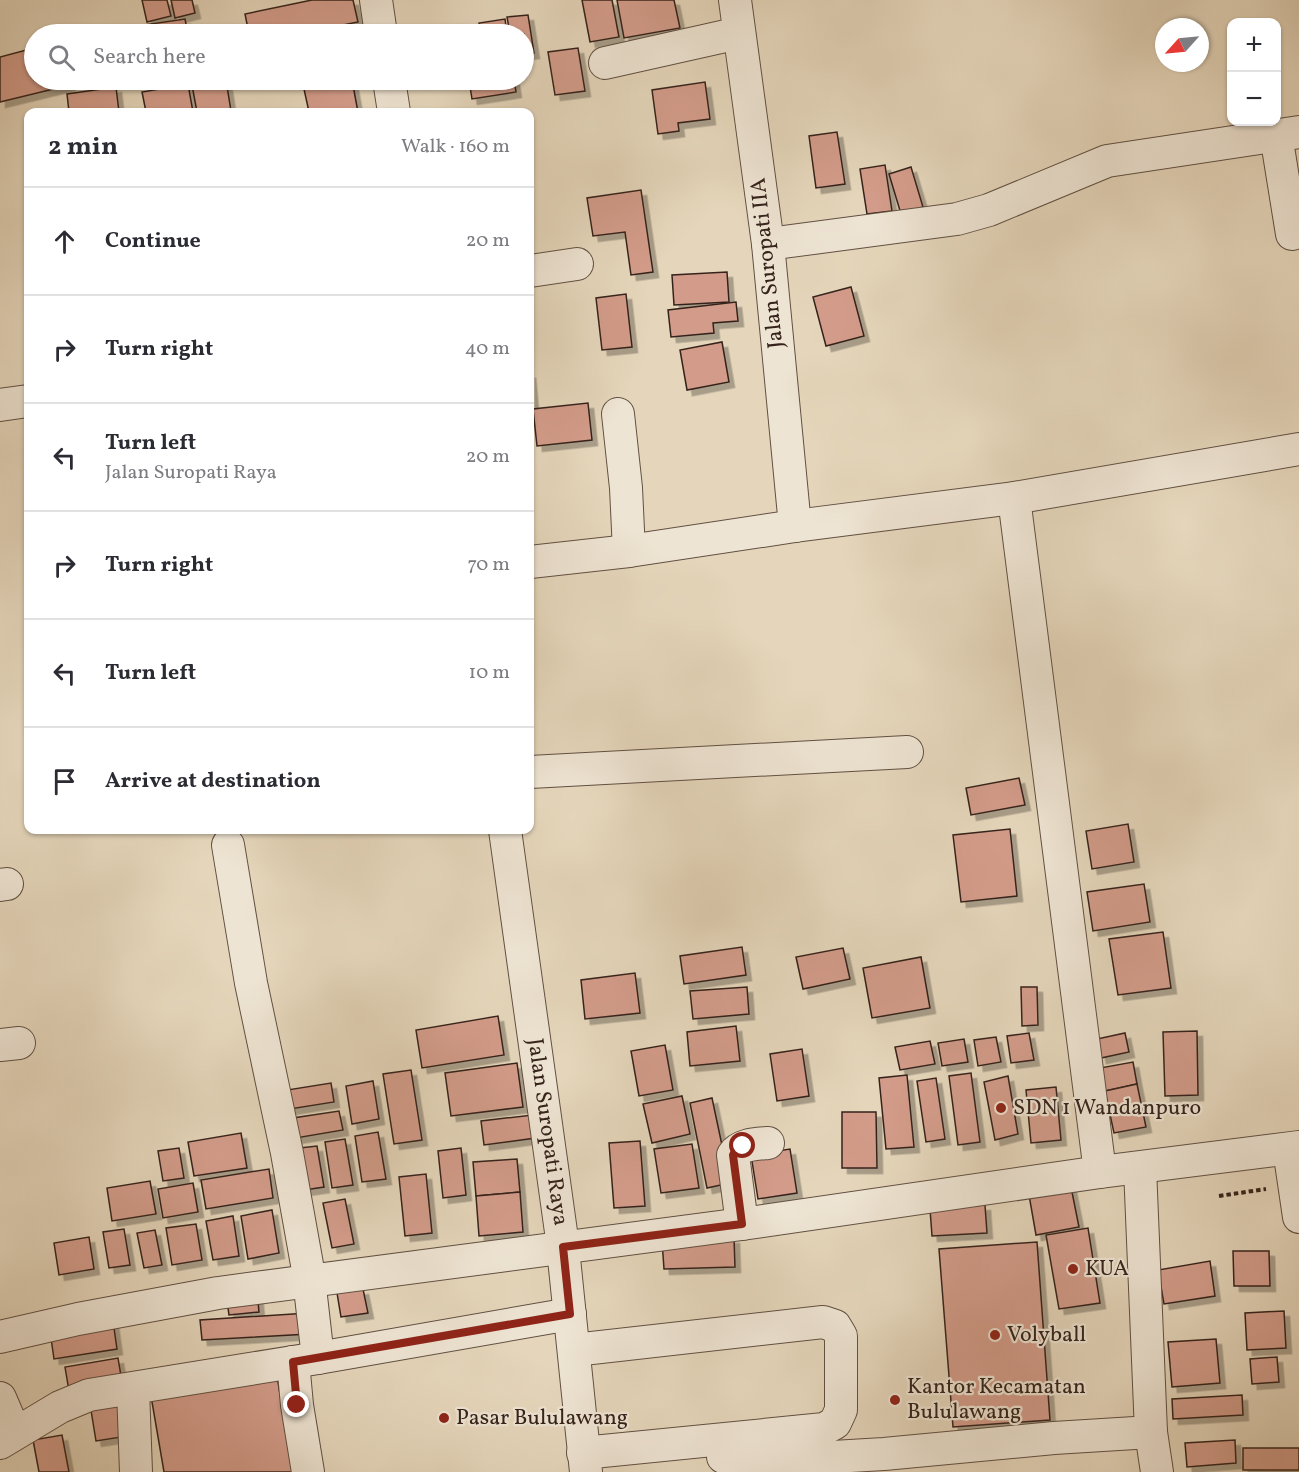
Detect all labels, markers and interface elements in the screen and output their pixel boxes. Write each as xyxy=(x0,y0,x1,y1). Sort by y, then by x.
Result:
north arrow xyxy=(1155,18,1209,72)
map controls xyxy=(1227,18,1281,126)
button: + xyxy=(1227,18,1281,72)
search box xyxy=(24,24,534,90)
icon: search xyxy=(45,41,78,74)
text: Search here xyxy=(93,42,206,73)
button: − xyxy=(1227,72,1281,126)
text: 2 min xyxy=(48,129,118,165)
text: Walk · 160 m xyxy=(401,133,510,161)
street label: Jalan Suropati IIA xyxy=(744,176,792,350)
icon: ahead xyxy=(48,225,81,258)
text: Continue xyxy=(105,226,201,257)
text: 20 m xyxy=(466,227,510,255)
icon: right xyxy=(48,333,81,366)
text: Turn right xyxy=(105,334,213,365)
text: 40 m xyxy=(465,335,510,363)
text: Turn left xyxy=(105,428,196,459)
icon: left xyxy=(48,441,81,474)
text: 20 m xyxy=(466,443,510,471)
text: Jalan Suropati Raya xyxy=(105,459,277,487)
icon: right xyxy=(48,549,81,582)
text: Turn right xyxy=(105,550,213,581)
text: 70 m xyxy=(467,551,510,579)
icon: left xyxy=(48,657,81,690)
text: Turn left xyxy=(105,658,196,689)
text: 10 m xyxy=(469,659,510,687)
icon: arrive xyxy=(48,765,81,798)
text: Arrive at destination xyxy=(105,766,321,797)
street label: Jalan Suropati Raya xyxy=(519,1036,576,1228)
place label: SDN 1 Wandanpuro xyxy=(1013,1093,1201,1124)
marker: SDN 1 Wandanpuro xyxy=(994,1101,1008,1115)
route start xyxy=(729,1132,755,1158)
place label: KUA xyxy=(1085,1254,1129,1285)
marker: KUA xyxy=(1066,1262,1080,1276)
place label: Volyball xyxy=(1007,1320,1086,1351)
marker: Volyball xyxy=(988,1328,1002,1342)
place label: Kantor Kecamatan Bululawang xyxy=(907,1372,1086,1428)
route end xyxy=(283,1391,309,1417)
marker: Kantor Kecamatan Bululawang xyxy=(888,1393,902,1407)
place label: Pasar Bululawang xyxy=(456,1403,628,1434)
marker: Pasar Bululawang xyxy=(437,1411,451,1425)

